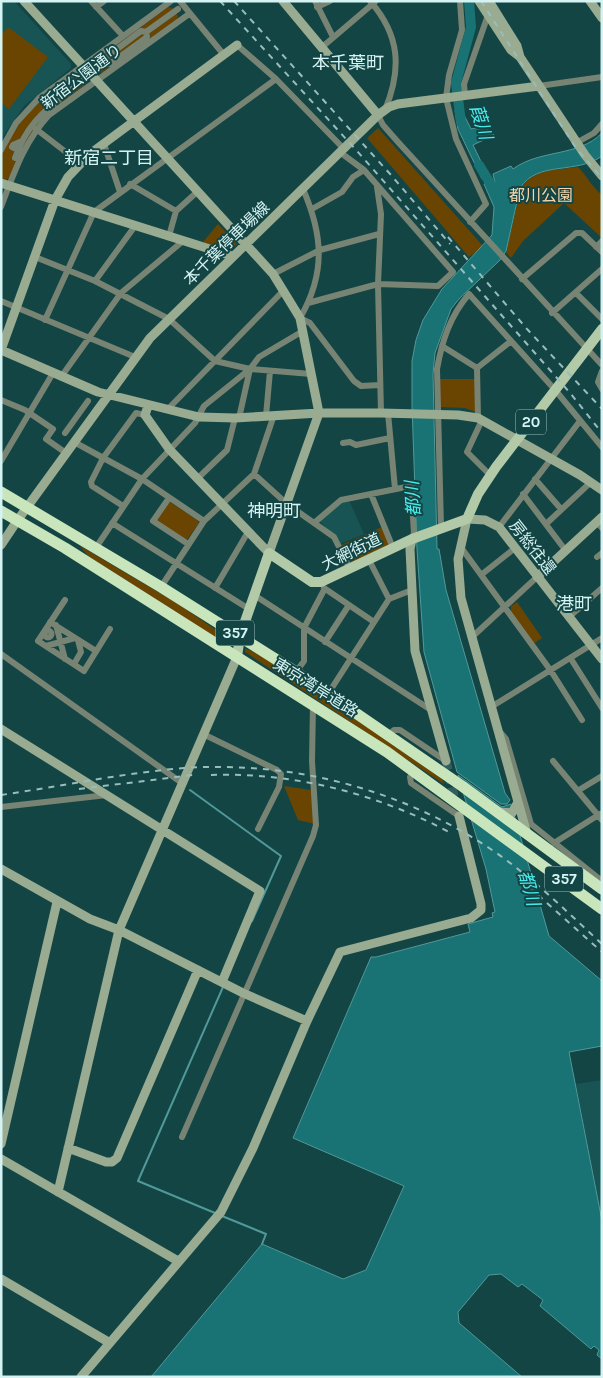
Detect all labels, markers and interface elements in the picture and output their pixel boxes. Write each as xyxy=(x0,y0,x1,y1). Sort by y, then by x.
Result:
street label: 新宿公園通り xyxy=(37,40,125,113)
district label: 本千葉町 xyxy=(312,52,384,74)
water label: 葭川 xyxy=(465,101,498,144)
district label: 新宿二丁目 xyxy=(64,147,154,169)
park label: 都川公園 xyxy=(509,186,573,205)
street label: 本千葉停車場線 xyxy=(179,198,273,289)
road number: 20 xyxy=(516,410,546,434)
water label: 都川 xyxy=(401,478,425,518)
district label: 神明町 xyxy=(247,500,301,522)
street label: 房総往還 xyxy=(505,516,560,578)
street label: 大網街道 xyxy=(318,529,384,574)
district label: 港町 xyxy=(556,593,592,615)
road number: 357 xyxy=(216,620,254,646)
street label: 東京湾岸道路 xyxy=(270,654,361,721)
road number: 357 xyxy=(545,866,583,892)
water label: 都川 xyxy=(513,868,545,910)

